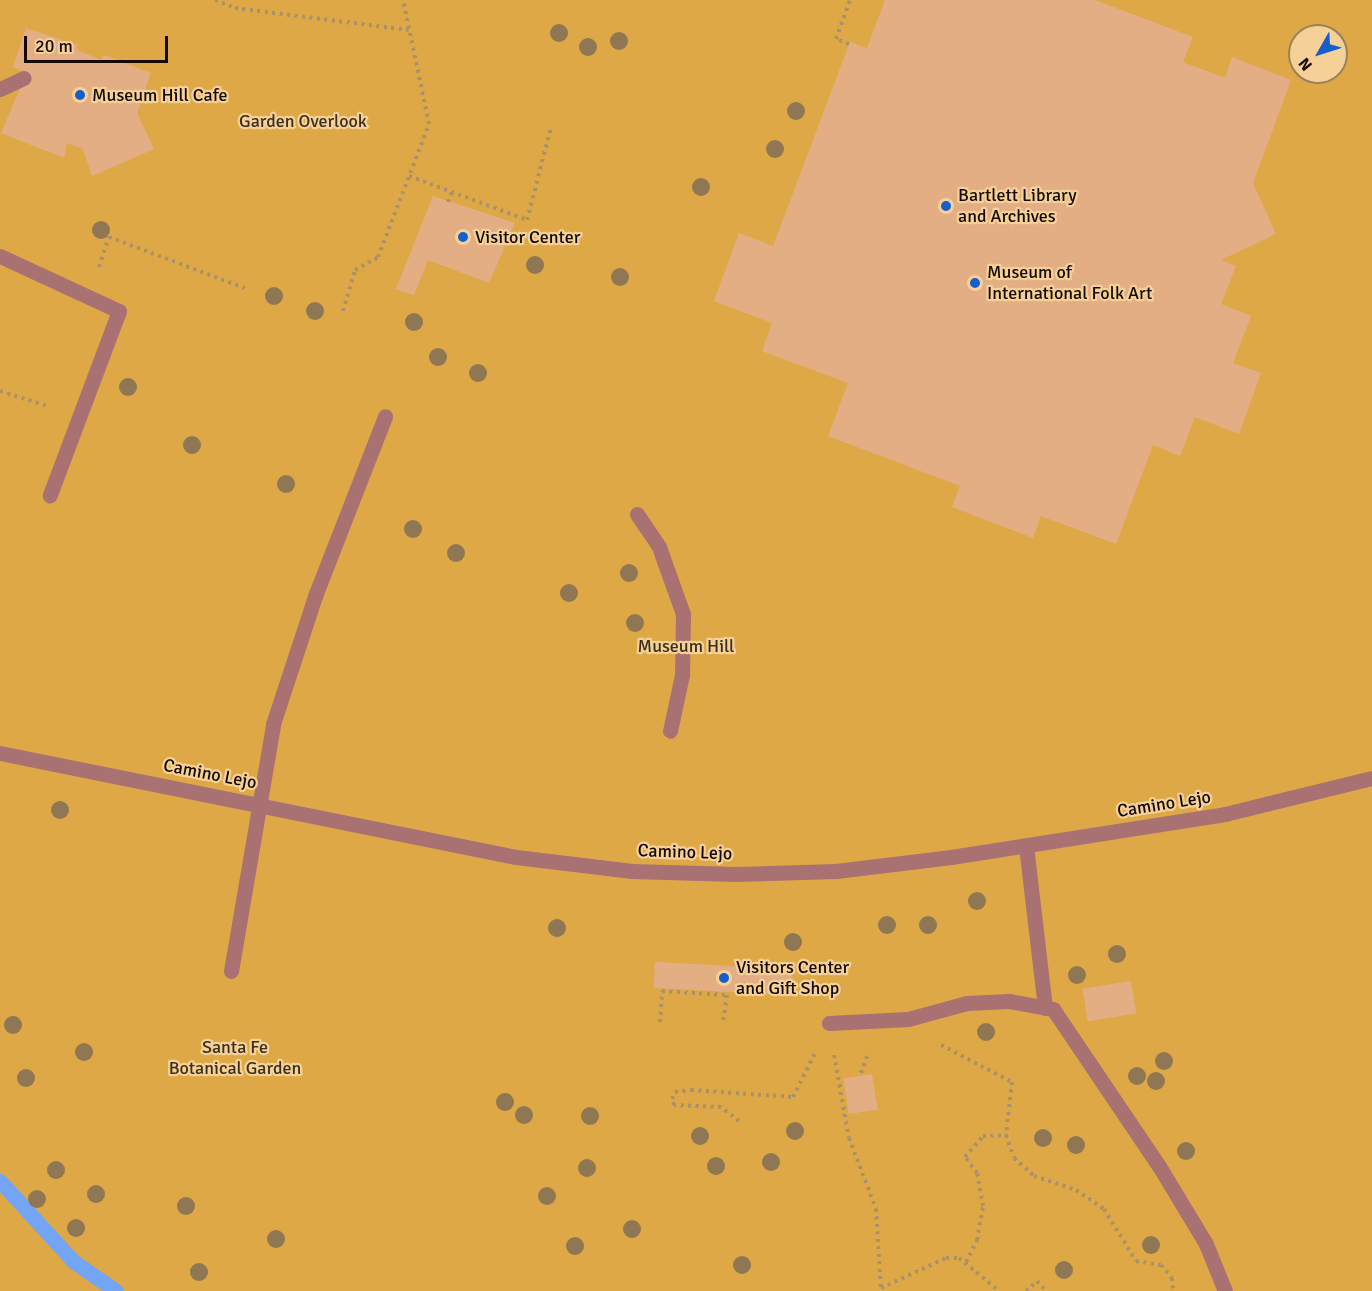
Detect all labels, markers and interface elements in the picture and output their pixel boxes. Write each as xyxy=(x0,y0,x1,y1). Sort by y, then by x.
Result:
scale bar xyxy=(27,24,171,62)
north arrow xyxy=(1288,24,1348,84)
text: 20 m xyxy=(35,35,73,57)
text: N xyxy=(1294,53,1317,75)
place label: Museum Hill Cafe xyxy=(92,84,228,106)
marker: Museum Hill Cafe xyxy=(73,88,87,102)
park label: Garden Overlook xyxy=(239,110,367,132)
place label: Bartlett Library and Archives xyxy=(958,185,1077,228)
marker: Bartlett Library and Archives xyxy=(939,199,953,213)
place label: Visitor Center xyxy=(475,226,580,248)
marker: Visitor Center xyxy=(456,230,470,244)
place label: Museum of International Folk Art xyxy=(987,262,1152,304)
marker: Museum of International Folk Art xyxy=(968,276,982,290)
park label: Museum Hill xyxy=(638,635,734,657)
street label: Camino Lejo xyxy=(162,754,258,794)
street label: Camino Lejo xyxy=(1116,786,1212,822)
street label: Camino Lejo xyxy=(637,840,733,864)
place label: Visitors Center and Gift Shop xyxy=(736,957,849,1000)
marker: Visitors Center and Gift Shop xyxy=(717,971,731,985)
park label: Santa Fe Botanical Garden xyxy=(169,1037,301,1080)

